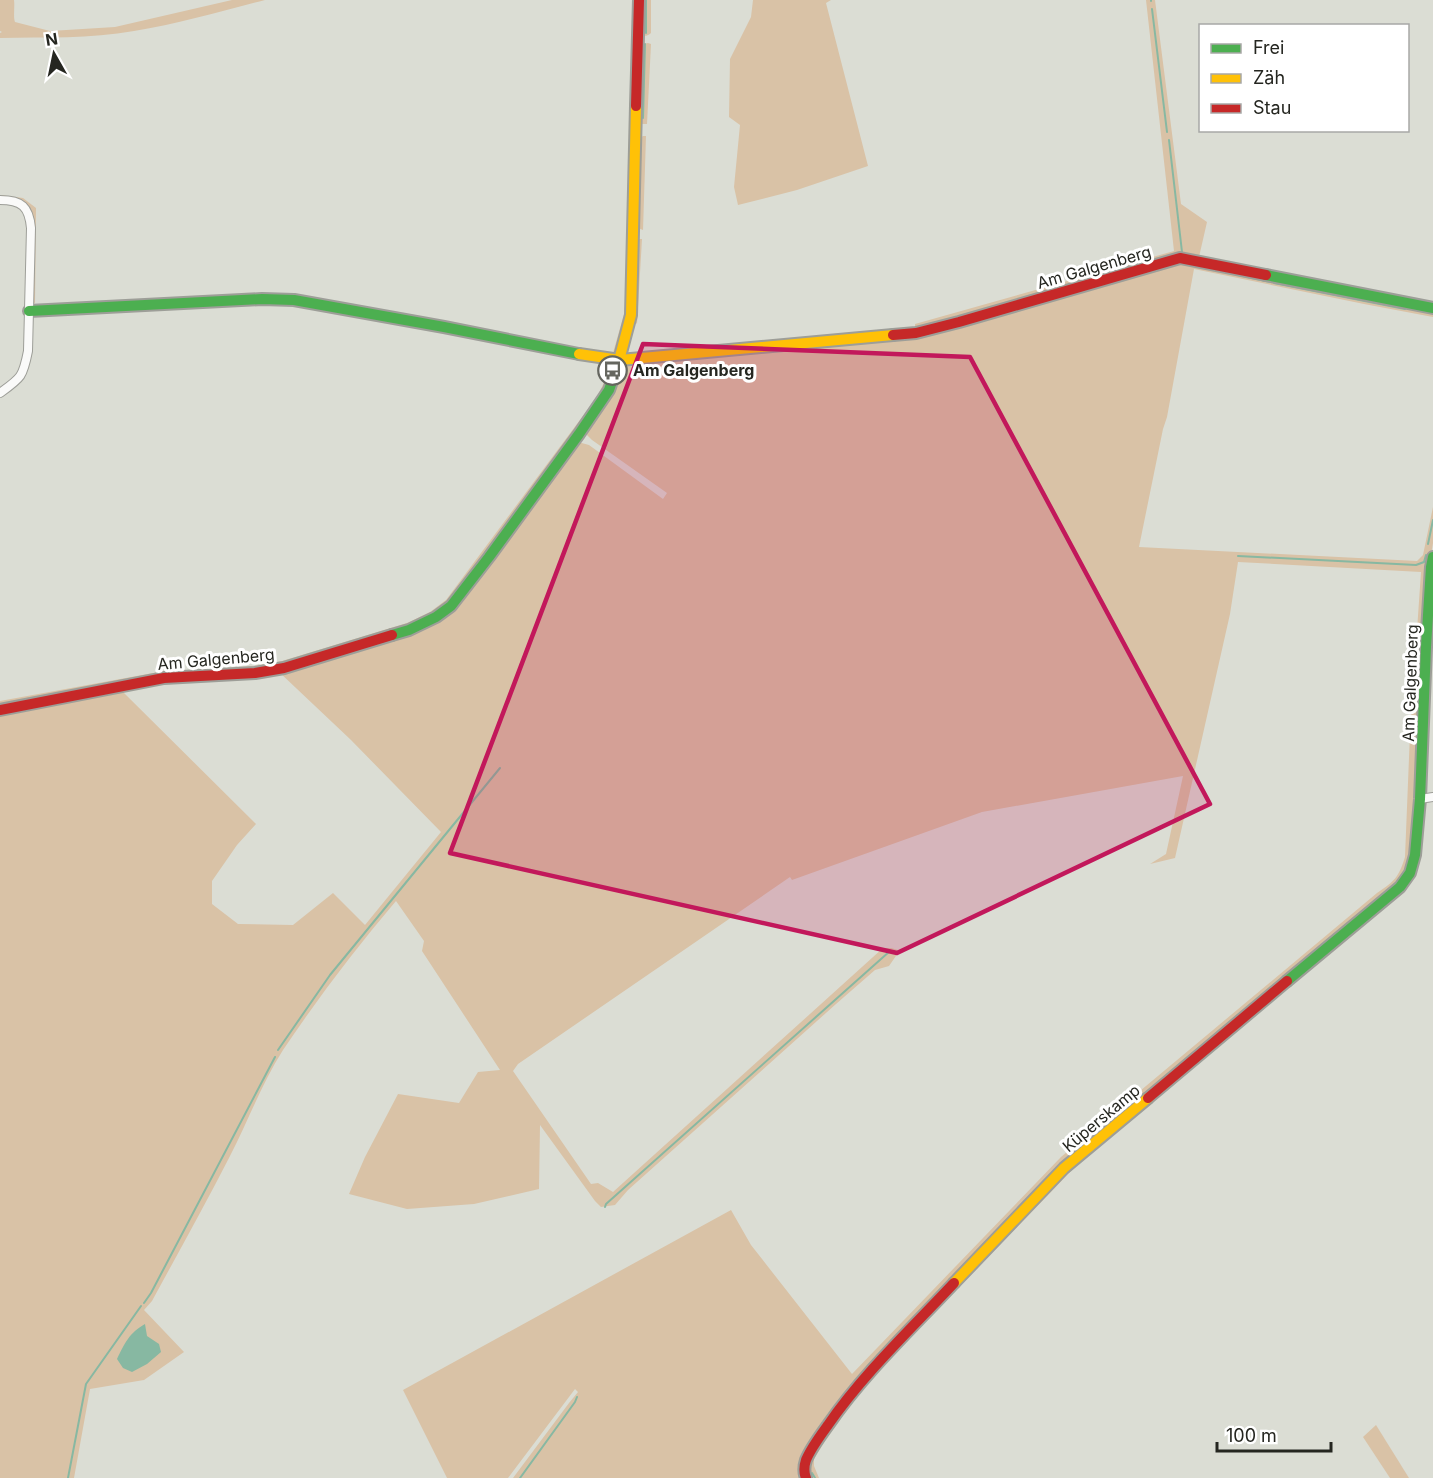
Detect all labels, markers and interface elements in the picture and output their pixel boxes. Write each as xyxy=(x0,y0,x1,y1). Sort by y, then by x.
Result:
north arrow xyxy=(24,24,84,84)
legend xyxy=(1199,24,1409,132)
text: N xyxy=(44,28,59,50)
text: Frei xyxy=(1253,37,1284,58)
text: Zäh xyxy=(1253,67,1285,88)
text: Stau xyxy=(1253,97,1291,118)
street label: Am Galgenberg xyxy=(1035,241,1153,293)
bus stop icon: Am Galgenberg xyxy=(596,354,628,386)
place label: Am Galgenberg xyxy=(633,360,754,380)
street label: Am Galgenberg xyxy=(1398,624,1422,742)
street label: Am Galgenberg xyxy=(157,644,275,674)
street label: Küperskamp xyxy=(1058,1080,1144,1156)
scale bar xyxy=(1217,1415,1331,1453)
text: 100 m xyxy=(1226,1425,1277,1446)

